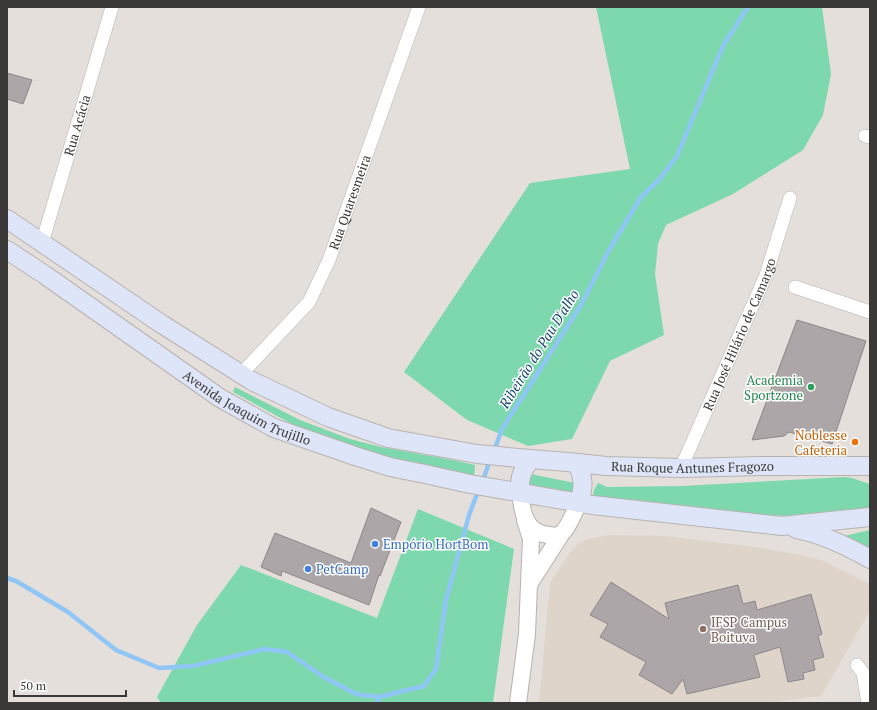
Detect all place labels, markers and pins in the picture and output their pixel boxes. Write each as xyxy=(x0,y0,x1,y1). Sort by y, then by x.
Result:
place label: Academia Sportzone xyxy=(744,371,803,404)
marker: Academia Sportzone xyxy=(806,382,816,392)
place label: Noblesse Cafeteria xyxy=(794,426,847,459)
marker: Noblesse Cafeteria xyxy=(850,437,860,447)
place label: Empório HortBom xyxy=(383,535,488,553)
marker: Empório HortBom xyxy=(370,539,380,549)
place label: PetCamp xyxy=(316,560,368,578)
marker: PetCamp xyxy=(303,564,313,574)
place label: IFSP Campus Boituva xyxy=(711,613,787,646)
marker: IFSP Campus Boituva xyxy=(698,624,708,634)

